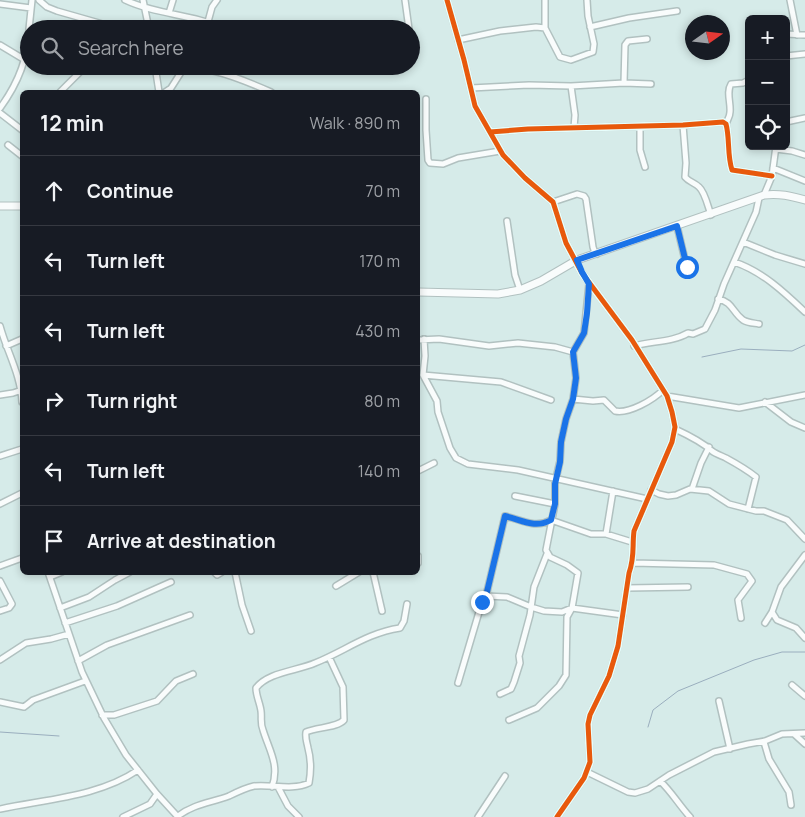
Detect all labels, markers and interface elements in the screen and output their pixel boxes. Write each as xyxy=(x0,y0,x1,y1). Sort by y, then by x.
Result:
north arrow xyxy=(685,15,730,60)
map controls xyxy=(745,15,790,150)
button: + xyxy=(745,15,790,60)
search box xyxy=(20,20,420,75)
icon: search xyxy=(38,34,66,62)
text: Search here xyxy=(78,35,184,61)
button: − xyxy=(745,60,790,105)
button: locate xyxy=(745,105,790,150)
text: 12 min xyxy=(40,109,104,137)
text: Walk · 890 m xyxy=(309,112,400,134)
icon: ahead xyxy=(40,177,68,205)
text: Continue xyxy=(87,178,173,204)
text: 70 m xyxy=(365,180,400,202)
icon: left xyxy=(40,247,68,275)
text: Turn left xyxy=(87,248,165,274)
text: 170 m xyxy=(359,250,400,272)
route start xyxy=(676,256,699,279)
icon: left xyxy=(40,317,68,345)
text: Turn left xyxy=(87,318,165,344)
text: 430 m xyxy=(355,320,400,342)
icon: right xyxy=(40,387,68,415)
text: Turn right xyxy=(87,388,177,414)
text: 80 m xyxy=(364,390,400,412)
icon: left xyxy=(40,457,68,485)
text: Turn left xyxy=(87,458,165,484)
text: 140 m xyxy=(358,460,400,482)
icon: arrive xyxy=(40,527,68,555)
text: Arrive at destination xyxy=(87,528,276,554)
route end xyxy=(471,591,494,614)

